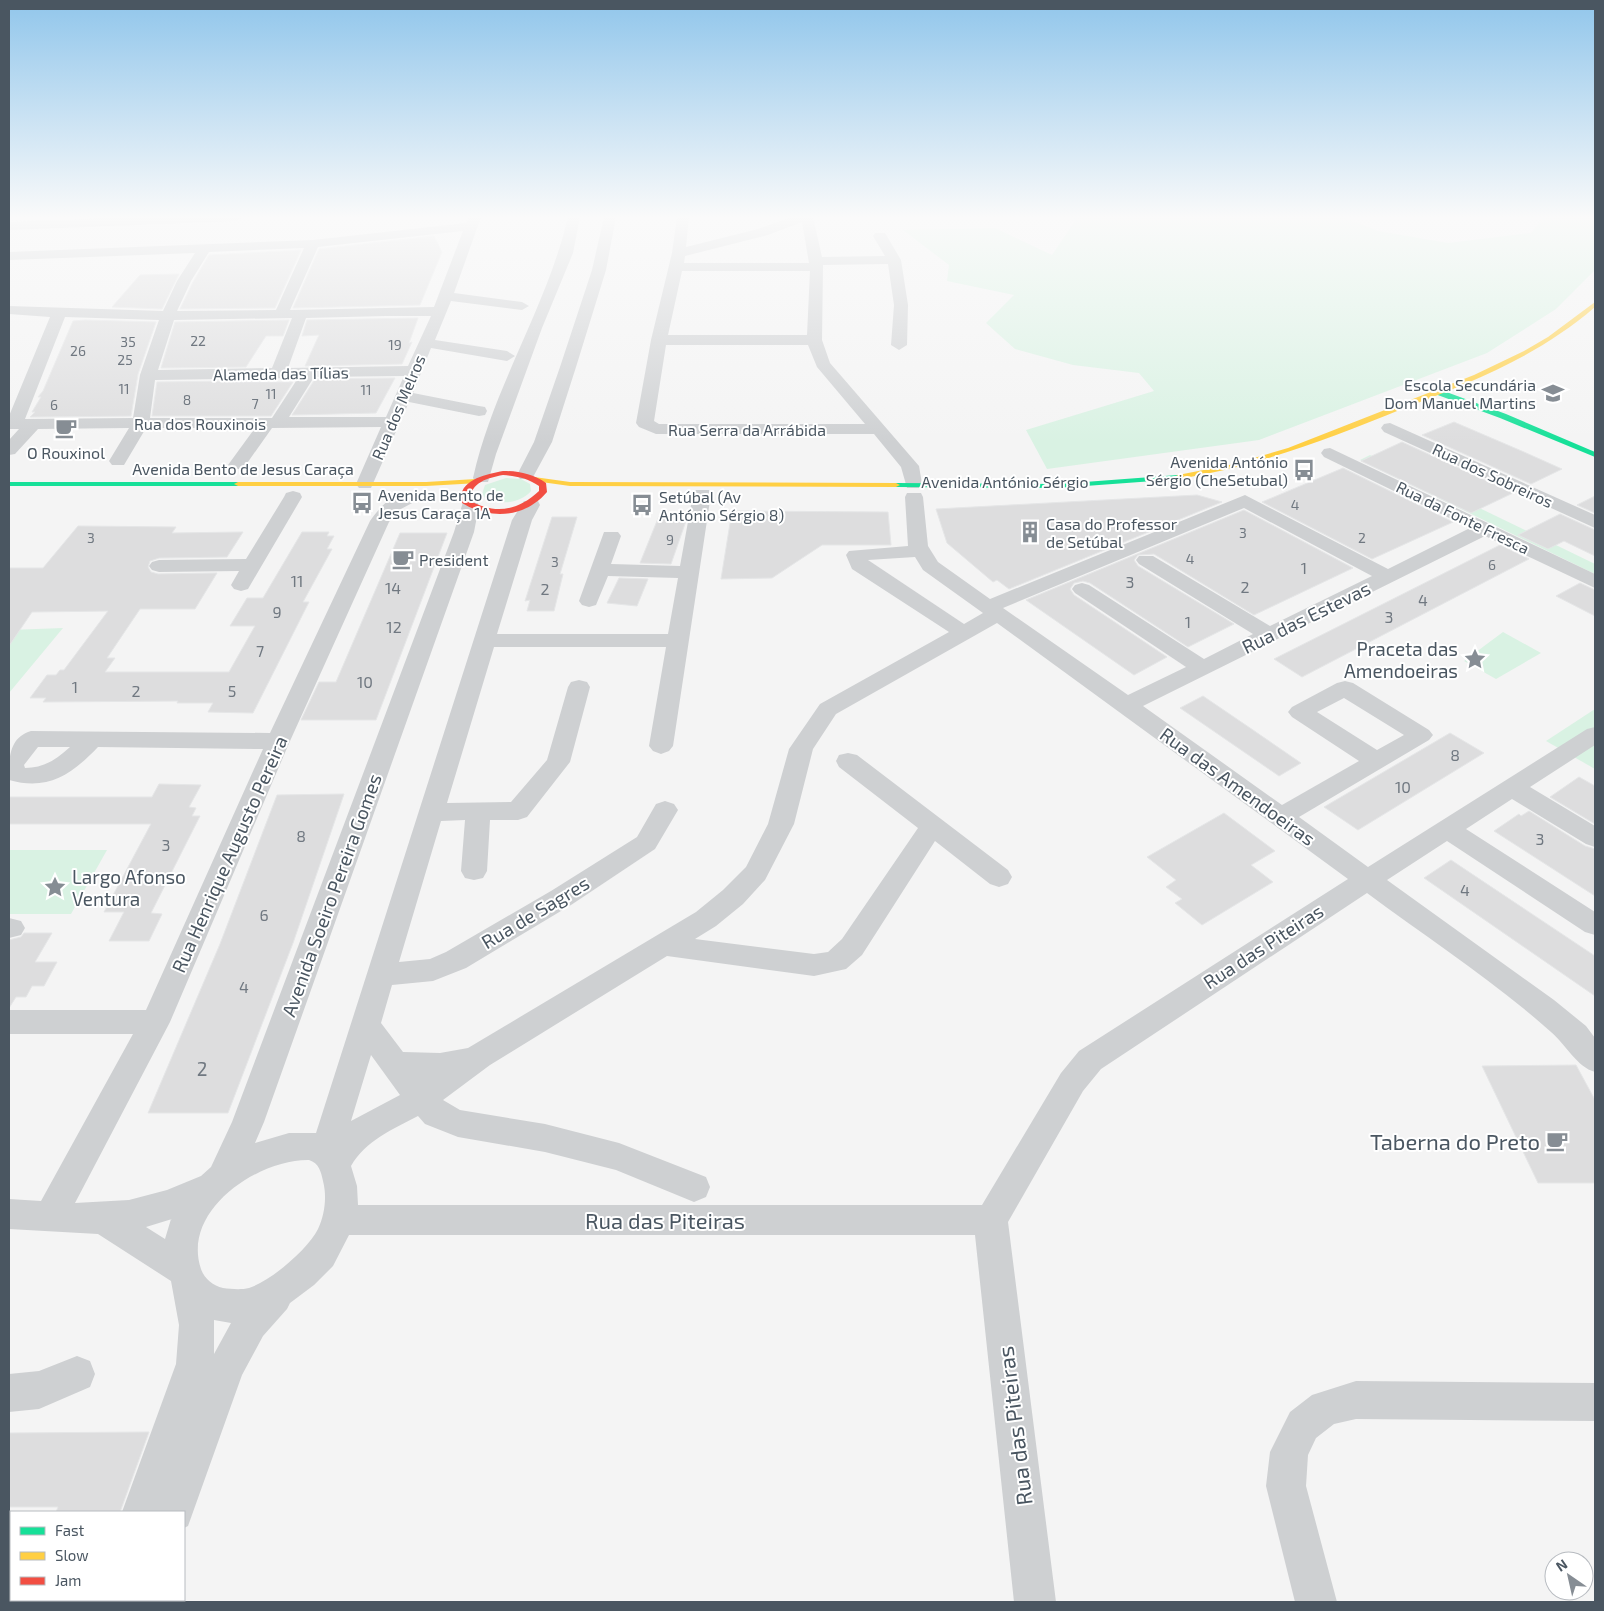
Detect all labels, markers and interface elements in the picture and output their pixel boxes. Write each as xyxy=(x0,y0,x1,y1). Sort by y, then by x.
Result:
house number: 22 xyxy=(190,332,206,349)
house number: 35 xyxy=(120,333,136,350)
house number: 19 xyxy=(388,336,402,353)
house number: 26 xyxy=(70,342,86,359)
house number: 25 xyxy=(117,351,133,368)
street label: Rua dos Melros xyxy=(367,352,429,462)
street label: Alameda das Tílias xyxy=(213,362,349,384)
place label: Escola Secundária Dom Manuel Martins xyxy=(1384,375,1536,412)
house number: 11 xyxy=(118,380,130,397)
school or university icon: Escola Secundária Dom Manuel Martins xyxy=(1540,380,1566,406)
house number: 11 xyxy=(360,381,372,398)
house number: 11 xyxy=(265,385,277,402)
house number: 8 xyxy=(183,391,191,408)
house number: 7 xyxy=(251,395,259,412)
house number: 6 xyxy=(50,396,58,413)
street label: Rua dos Rouxinois xyxy=(134,414,266,433)
cafe icon: O Rouxinol xyxy=(53,415,79,441)
street label: Rua Serra da Arrábida xyxy=(668,420,826,439)
street label: Rua dos Sobreiros xyxy=(1430,439,1556,511)
place label: O Rouxinol xyxy=(27,443,105,462)
place label: Avenida António Sérgio (CheSetubal) xyxy=(1146,452,1288,489)
bus stop icon: Avenida António Sérgio (CheSetubal) xyxy=(1291,457,1317,483)
street label: Avenida Bento de Jesus Caraça xyxy=(132,459,354,479)
street label: Avenida António Sérgio xyxy=(921,472,1089,491)
street label: Rua da Fonte Fresca xyxy=(1393,477,1533,557)
place label: Avenida Bento de Jesus Caraça 1A xyxy=(378,485,504,523)
place label: Setúbal (Av António Sérgio 8) xyxy=(659,487,784,524)
bus stop icon: Avenida Bento de Jesus Caraça 1A xyxy=(349,490,375,516)
bus stop icon: Setúbal (Av António Sérgio 8) xyxy=(629,492,655,518)
house number: 4 xyxy=(1291,496,1299,513)
place label: Casa do Professor de Setúbal xyxy=(1046,514,1178,551)
building icon: Casa do Professor de Setúbal xyxy=(1017,519,1043,545)
house number: 3 xyxy=(1239,524,1247,541)
house number: 3 xyxy=(87,529,95,546)
house number: 2 xyxy=(1358,529,1366,546)
house number: 9 xyxy=(666,531,674,548)
cafe icon: President xyxy=(390,546,416,572)
place label: President xyxy=(419,550,489,569)
house number: 4 xyxy=(1186,550,1194,567)
house number: 3 xyxy=(551,553,559,570)
house number: 6 xyxy=(1488,556,1496,573)
house number: 1 xyxy=(1301,558,1307,577)
house number: 11 xyxy=(291,571,303,590)
house number: 3 xyxy=(1126,572,1134,591)
street label: Rua das Estevas xyxy=(1238,576,1374,658)
house number: 2 xyxy=(1241,577,1250,596)
house number: 14 xyxy=(385,578,401,597)
house number: 2 xyxy=(541,579,550,598)
house number: 4 xyxy=(1418,590,1428,609)
house number: 9 xyxy=(272,602,282,621)
house number: 3 xyxy=(1385,607,1393,626)
house number: 1 xyxy=(1185,612,1191,631)
house number: 12 xyxy=(386,617,402,636)
place label: Praceta das Amendoeiras xyxy=(1344,637,1458,682)
house number: 7 xyxy=(256,641,264,660)
place icon: Praceta das Amendoeiras xyxy=(1462,646,1488,672)
house number: 10 xyxy=(357,672,373,691)
house number: 1 xyxy=(72,677,78,696)
house number: 2 xyxy=(132,681,141,700)
house number: 5 xyxy=(228,681,236,700)
street label: Rua das Amendoeiras xyxy=(1156,722,1320,850)
street label: Rua Henrique Augusto Pereira xyxy=(166,732,292,976)
house number: 8 xyxy=(1450,745,1460,764)
street label: Avenida Soeiro Pereira Gomes xyxy=(276,770,386,1020)
house number: 10 xyxy=(1395,777,1411,796)
house number: 8 xyxy=(296,826,306,845)
house number: 3 xyxy=(1536,829,1544,848)
house number: 3 xyxy=(162,835,170,854)
place label: Largo Afonso Ventura xyxy=(72,865,186,910)
street label: Rua de Sagres xyxy=(477,871,593,953)
place icon: Largo Afonso Ventura xyxy=(42,874,68,900)
house number: 4 xyxy=(1460,880,1470,899)
street label: Rua das Piteiras xyxy=(1199,899,1327,993)
house number: 6 xyxy=(259,905,269,924)
house number: 4 xyxy=(239,977,249,996)
house number: 2 xyxy=(197,1057,207,1080)
place label: Taberna do Preto xyxy=(1370,1128,1540,1154)
cafe icon: Taberna do Preto xyxy=(1544,1128,1570,1154)
street label: Rua das Piteiras xyxy=(585,1207,745,1233)
street label: Rua das Piteiras xyxy=(991,1345,1037,1507)
legend xyxy=(10,1511,185,1601)
text: Fast xyxy=(55,1521,85,1539)
text: Slow xyxy=(55,1546,89,1564)
north arrow xyxy=(1544,1551,1594,1601)
text: N xyxy=(1553,1555,1570,1575)
text: Jam xyxy=(55,1571,81,1589)

